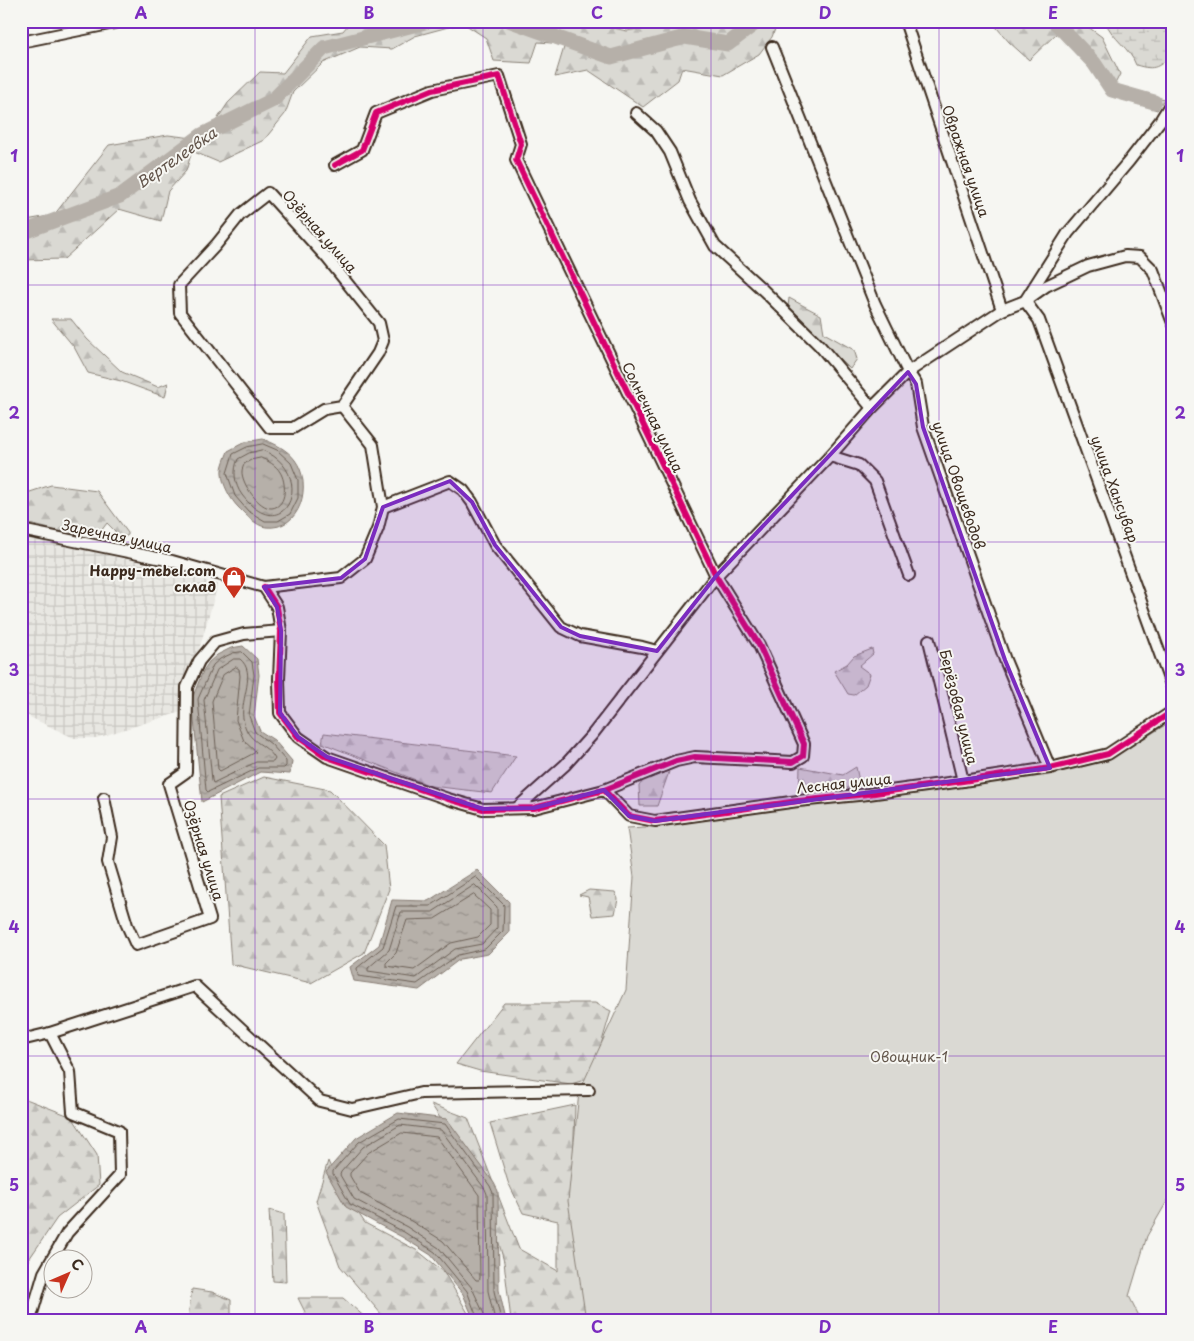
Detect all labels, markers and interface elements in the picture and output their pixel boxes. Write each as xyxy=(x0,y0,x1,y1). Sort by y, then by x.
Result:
text: A xyxy=(135,0,148,24)
text: B xyxy=(364,0,375,24)
text: C xyxy=(591,0,603,24)
text: D xyxy=(819,0,831,24)
text: E xyxy=(1048,0,1058,24)
street label: Овражная улица xyxy=(937,102,995,220)
water label: Вертелеевка xyxy=(131,120,221,193)
text: 1 xyxy=(10,143,18,167)
text: 1 xyxy=(1176,143,1184,167)
street label: Озёрная улица xyxy=(278,185,362,277)
street label: Солнечная улица xyxy=(617,358,689,476)
text: 2 xyxy=(8,400,20,424)
text: 2 xyxy=(1174,400,1186,424)
street label: улица Овощеводов xyxy=(927,418,991,552)
street label: улица Хансувар xyxy=(1086,432,1144,546)
street label: Заречная улица xyxy=(60,514,174,558)
place label: Happy-mebel.com склад xyxy=(90,560,217,597)
shop icon: Happy-mebel.com склад xyxy=(221,565,247,599)
street label: Берёзовая улица xyxy=(935,647,983,767)
text: 3 xyxy=(9,657,19,681)
text: 3 xyxy=(1175,657,1185,681)
street label: Лесная улица xyxy=(796,768,893,798)
street label: Озёрная улица xyxy=(179,797,229,903)
text: 4 xyxy=(9,914,20,938)
text: 4 xyxy=(1175,914,1186,938)
park label: Овощник-1 xyxy=(870,1046,948,1067)
text: 5 xyxy=(9,1172,19,1196)
text: 5 xyxy=(1175,1172,1185,1196)
north arrow xyxy=(42,1248,92,1298)
text: С xyxy=(66,1253,89,1276)
text: A xyxy=(135,1314,148,1338)
text: B xyxy=(364,1314,375,1338)
text: C xyxy=(591,1314,603,1338)
text: D xyxy=(819,1314,831,1338)
text: E xyxy=(1048,1314,1058,1338)

